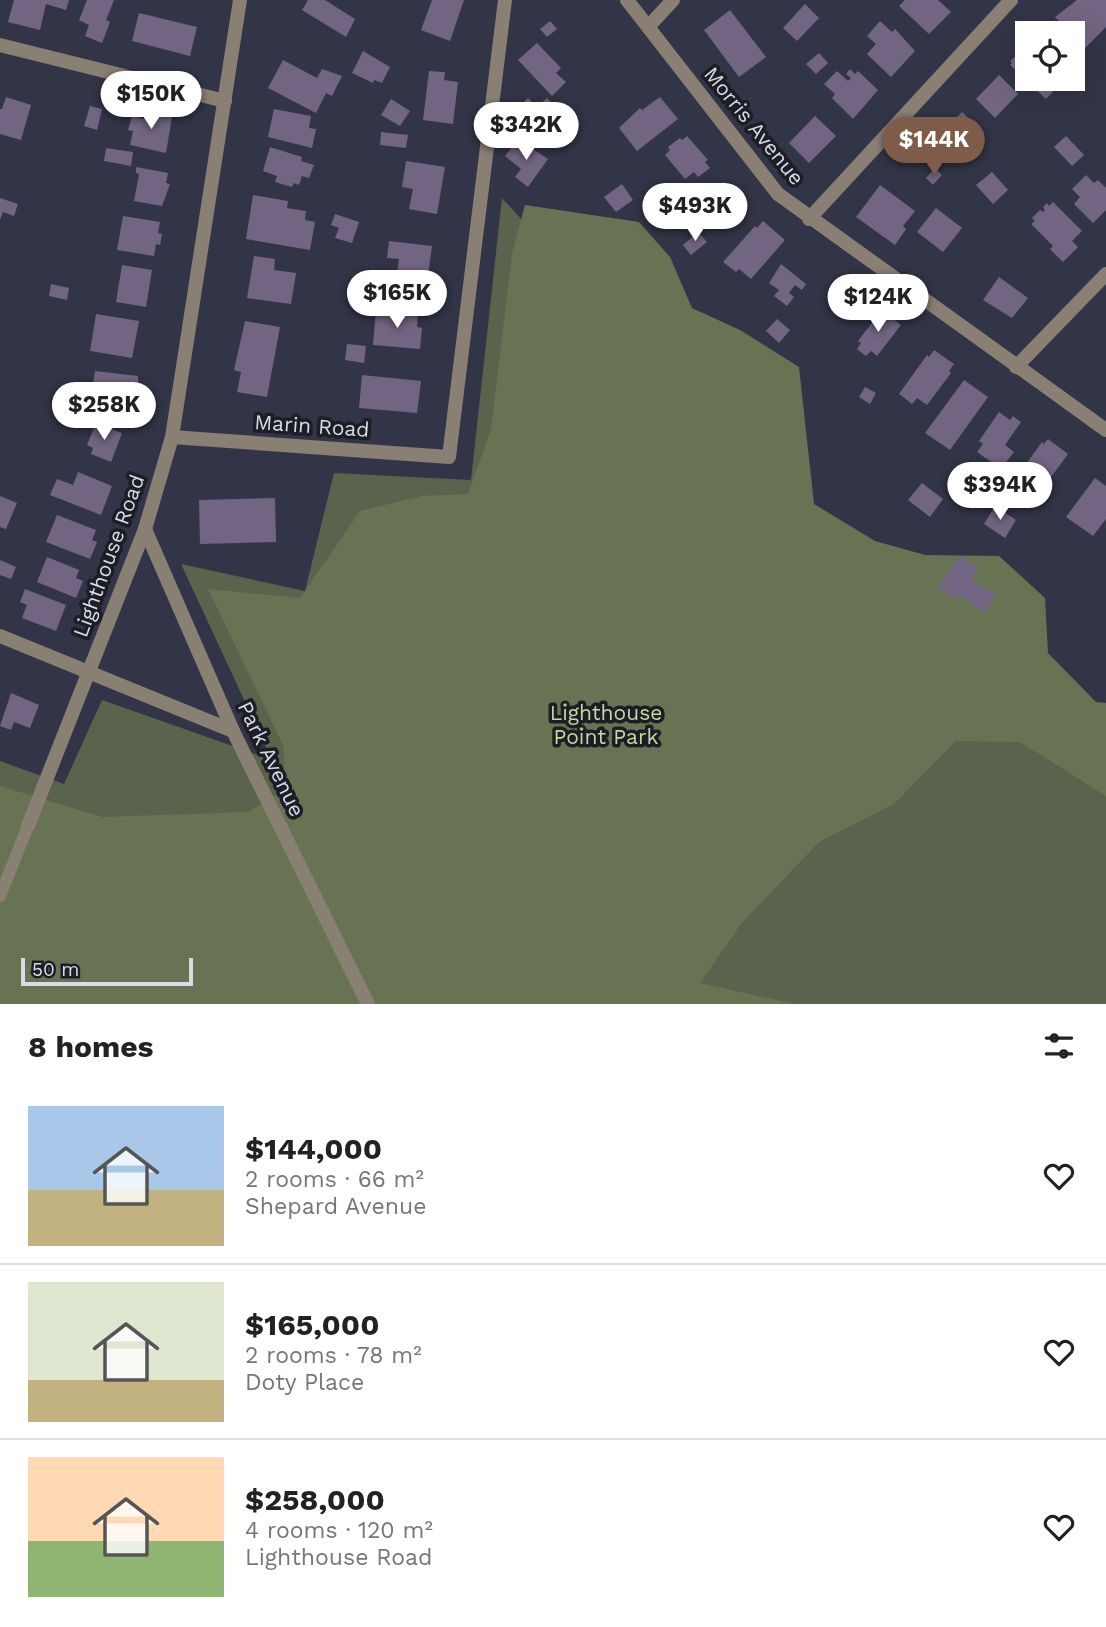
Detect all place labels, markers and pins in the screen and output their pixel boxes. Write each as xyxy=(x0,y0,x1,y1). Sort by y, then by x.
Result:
pin: $150K xyxy=(102,72,200,131)
pin: $342K xyxy=(477,102,575,162)
pin: $144K xyxy=(885,118,983,177)
pin: $493K xyxy=(646,184,744,243)
pin: $165K xyxy=(348,270,446,330)
pin: $124K xyxy=(829,274,927,334)
pin: $258K xyxy=(55,382,153,442)
pin: $394K xyxy=(951,462,1049,522)

